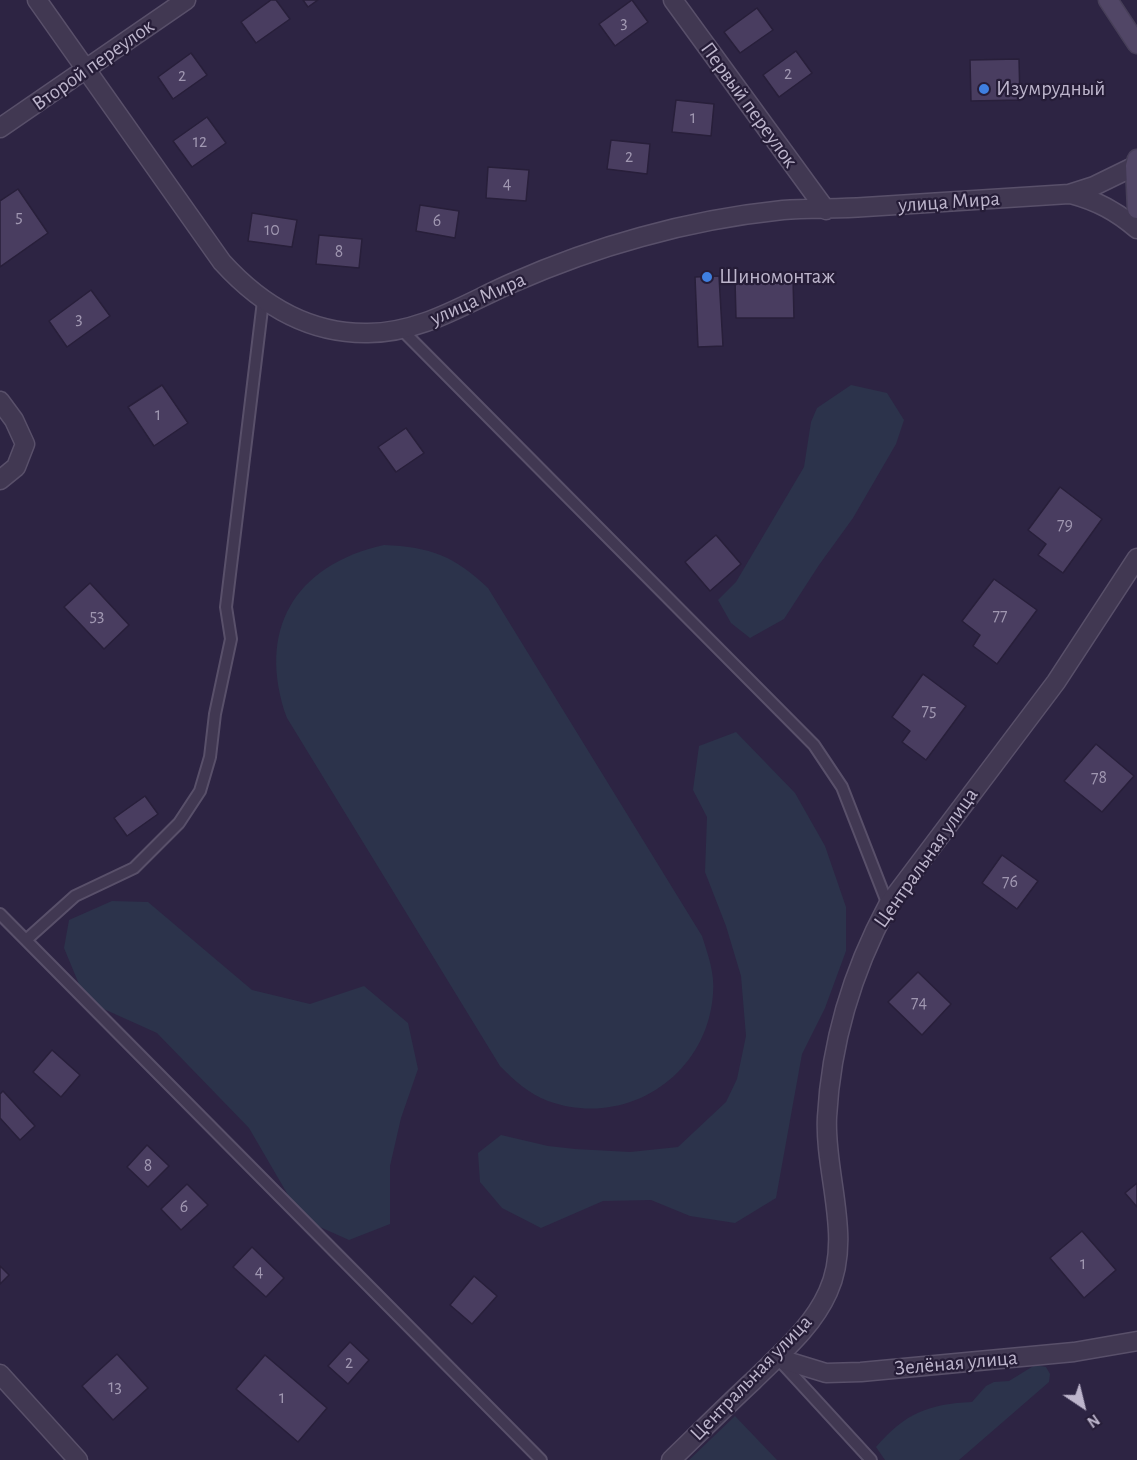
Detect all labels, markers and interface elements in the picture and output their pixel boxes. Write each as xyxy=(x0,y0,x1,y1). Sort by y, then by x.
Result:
house number: 3 xyxy=(620,12,628,34)
street label: Второй переулок xyxy=(27,14,159,116)
street label: Первый переулок xyxy=(695,37,803,173)
house number: 2 xyxy=(784,63,792,85)
house number: 2 xyxy=(178,65,186,87)
place label: Изумрудный xyxy=(996,76,1105,102)
marker: Изумрудный xyxy=(977,82,991,96)
house number: 1 xyxy=(690,107,696,129)
house number: 12 xyxy=(193,131,207,153)
house number: 2 xyxy=(625,146,633,168)
house number: 4 xyxy=(503,173,511,195)
street label: улица Мира xyxy=(897,186,1001,218)
house number: 5 xyxy=(15,206,23,228)
house number: 6 xyxy=(433,210,441,232)
house number: 10 xyxy=(264,219,280,241)
house number: 8 xyxy=(335,241,343,263)
place label: Шиномонтаж xyxy=(719,264,835,290)
street label: улица Мира xyxy=(426,267,530,331)
marker: Шиномонтаж xyxy=(700,270,714,284)
house number: 3 xyxy=(75,308,83,330)
house number: 1 xyxy=(155,404,161,426)
house number: 79 xyxy=(1057,514,1073,536)
house number: 53 xyxy=(90,605,104,627)
house number: 77 xyxy=(992,605,1008,627)
house number: 75 xyxy=(921,700,937,722)
house number: 78 xyxy=(1091,767,1107,789)
street label: Центральная улица xyxy=(868,783,984,933)
house number: 76 xyxy=(1002,871,1018,893)
house number: 74 xyxy=(911,992,927,1014)
house number: 8 xyxy=(144,1155,152,1177)
house number: 6 xyxy=(180,1196,188,1218)
house number: 1 xyxy=(1080,1253,1086,1275)
house number: 4 xyxy=(255,1261,263,1283)
street label: Центральная улица xyxy=(685,1310,817,1446)
street label: Зелёная улица xyxy=(893,1345,1019,1381)
house number: 2 xyxy=(345,1352,353,1374)
house number: 13 xyxy=(108,1376,122,1398)
north arrow xyxy=(1053,1376,1113,1436)
house number: 1 xyxy=(279,1387,285,1409)
text: N xyxy=(1084,1411,1102,1430)

